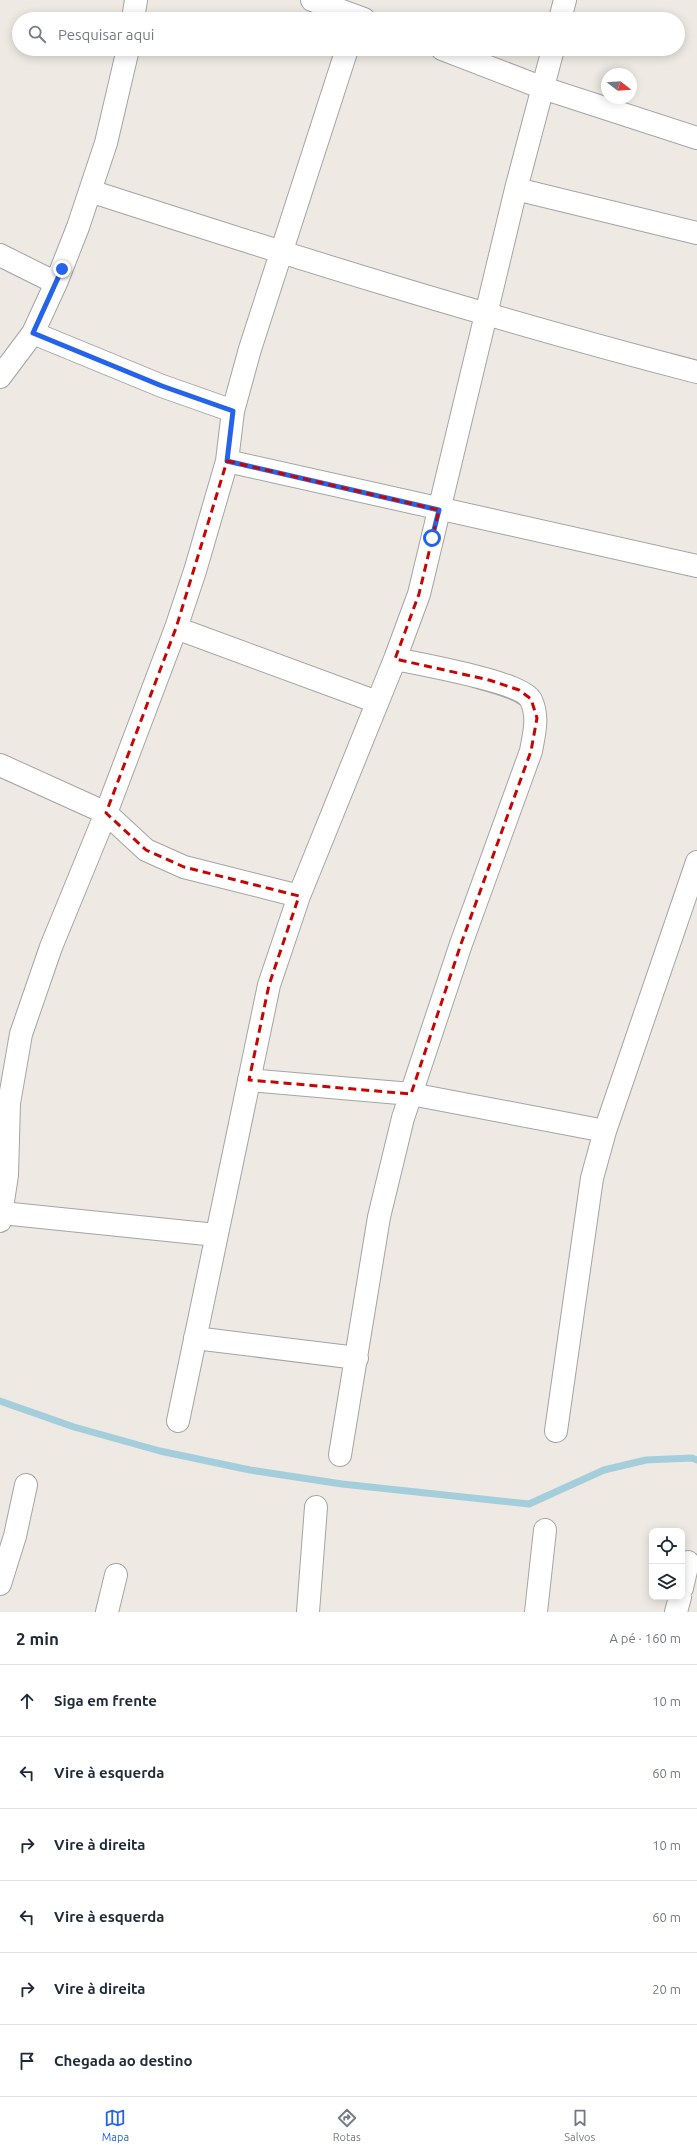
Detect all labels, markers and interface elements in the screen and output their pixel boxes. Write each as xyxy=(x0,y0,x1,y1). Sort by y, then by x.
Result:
search box xyxy=(12,12,685,56)
icon: search xyxy=(26,23,48,45)
text: Pesquisar aqui xyxy=(58,26,154,43)
north arrow xyxy=(601,68,637,104)
route end xyxy=(53,260,71,278)
route start xyxy=(423,529,441,547)
map controls xyxy=(649,1528,685,1600)
button: locate xyxy=(649,1528,685,1564)
button: layers xyxy=(649,1564,685,1600)
text: 2 min xyxy=(16,1629,59,1648)
text: A pé · 160 m xyxy=(609,1631,681,1645)
icon: ahead xyxy=(16,1690,38,1712)
text: Siga em frente xyxy=(54,1692,157,1709)
text: 10 m xyxy=(652,1694,681,1708)
icon: left xyxy=(16,1762,38,1784)
text: Vire à esquerda xyxy=(54,1764,164,1781)
text: 60 m xyxy=(652,1766,681,1780)
icon: right xyxy=(16,1834,38,1856)
text: Vire à direita xyxy=(54,1836,146,1853)
text: 10 m xyxy=(652,1838,681,1852)
icon: left xyxy=(16,1906,38,1928)
text: Vire à esquerda xyxy=(54,1908,164,1925)
text: 60 m xyxy=(652,1910,681,1924)
icon: right xyxy=(16,1978,38,2000)
text: Vire à direita xyxy=(54,1980,146,1997)
text: 20 m xyxy=(652,1982,681,1996)
icon: arrive xyxy=(16,2050,38,2072)
text: Chegada ao destino xyxy=(54,2052,193,2069)
tab: Mapa xyxy=(102,2107,129,2143)
tab: Rotas xyxy=(333,2107,361,2143)
tab: Salvos xyxy=(564,2107,595,2143)

